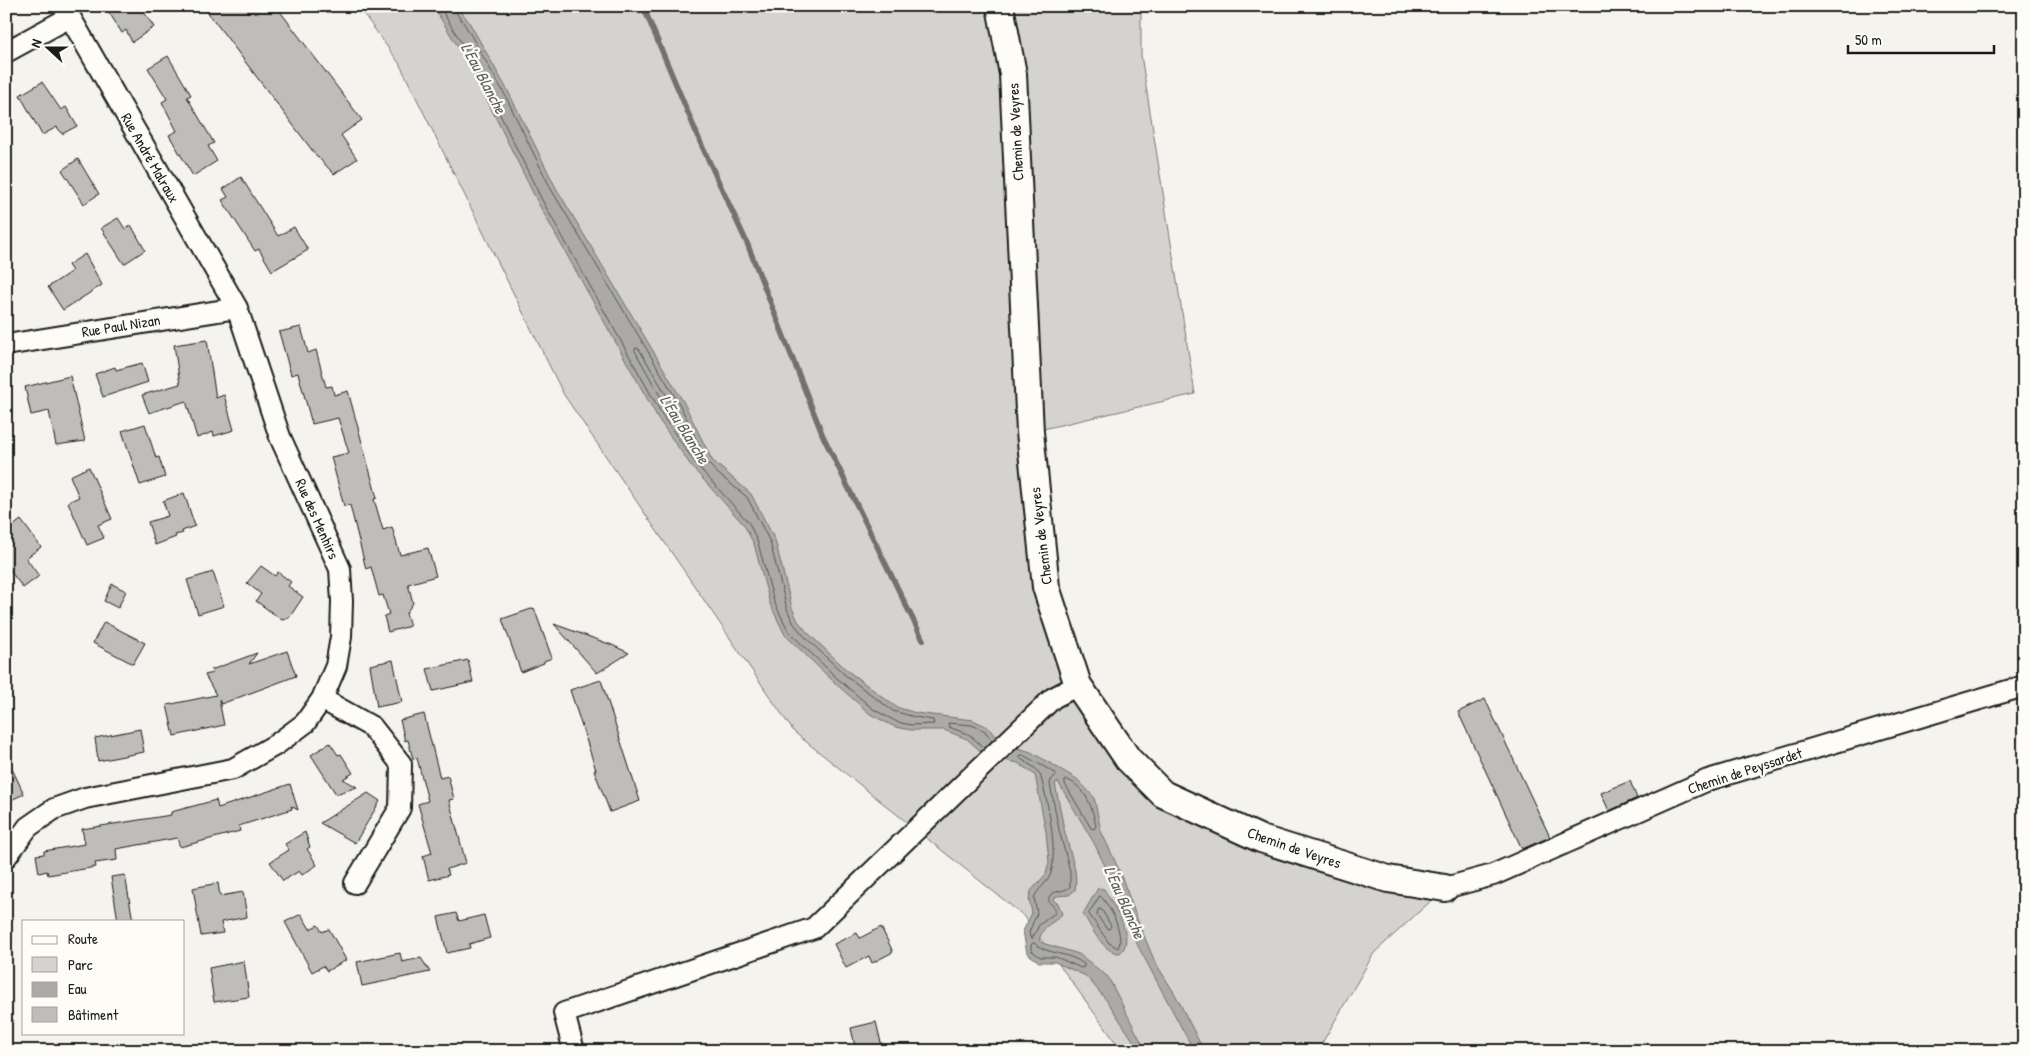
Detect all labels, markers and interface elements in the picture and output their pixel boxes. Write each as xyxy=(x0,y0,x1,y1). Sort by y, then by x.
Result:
north arrow xyxy=(22,22,72,72)
scale bar xyxy=(1848,22,1994,54)
text: 50 m xyxy=(1855,29,1882,50)
text: N xyxy=(25,36,46,50)
water label: L'Eau Blanche xyxy=(456,39,512,118)
street label: Chemin de Veyres xyxy=(1002,82,1029,181)
street label: Rue André Malraux xyxy=(116,109,185,207)
street label: Rue Paul Nizan xyxy=(80,309,162,342)
water label: L'Eau Blanche xyxy=(655,390,715,468)
street label: Rue des Menhirs xyxy=(290,475,345,563)
street label: Chemin de Veyres xyxy=(1024,486,1057,586)
street label: Chemin de Peyssardet xyxy=(1685,742,1806,799)
street label: Chemin de Veyres xyxy=(1244,822,1344,873)
water label: L'Eau Blanche xyxy=(1099,862,1151,942)
legend xyxy=(22,920,185,1034)
text: Route xyxy=(68,928,98,949)
text: Parc xyxy=(68,954,93,975)
text: Eau xyxy=(68,978,87,999)
text: Bâtiment xyxy=(68,1004,119,1025)

